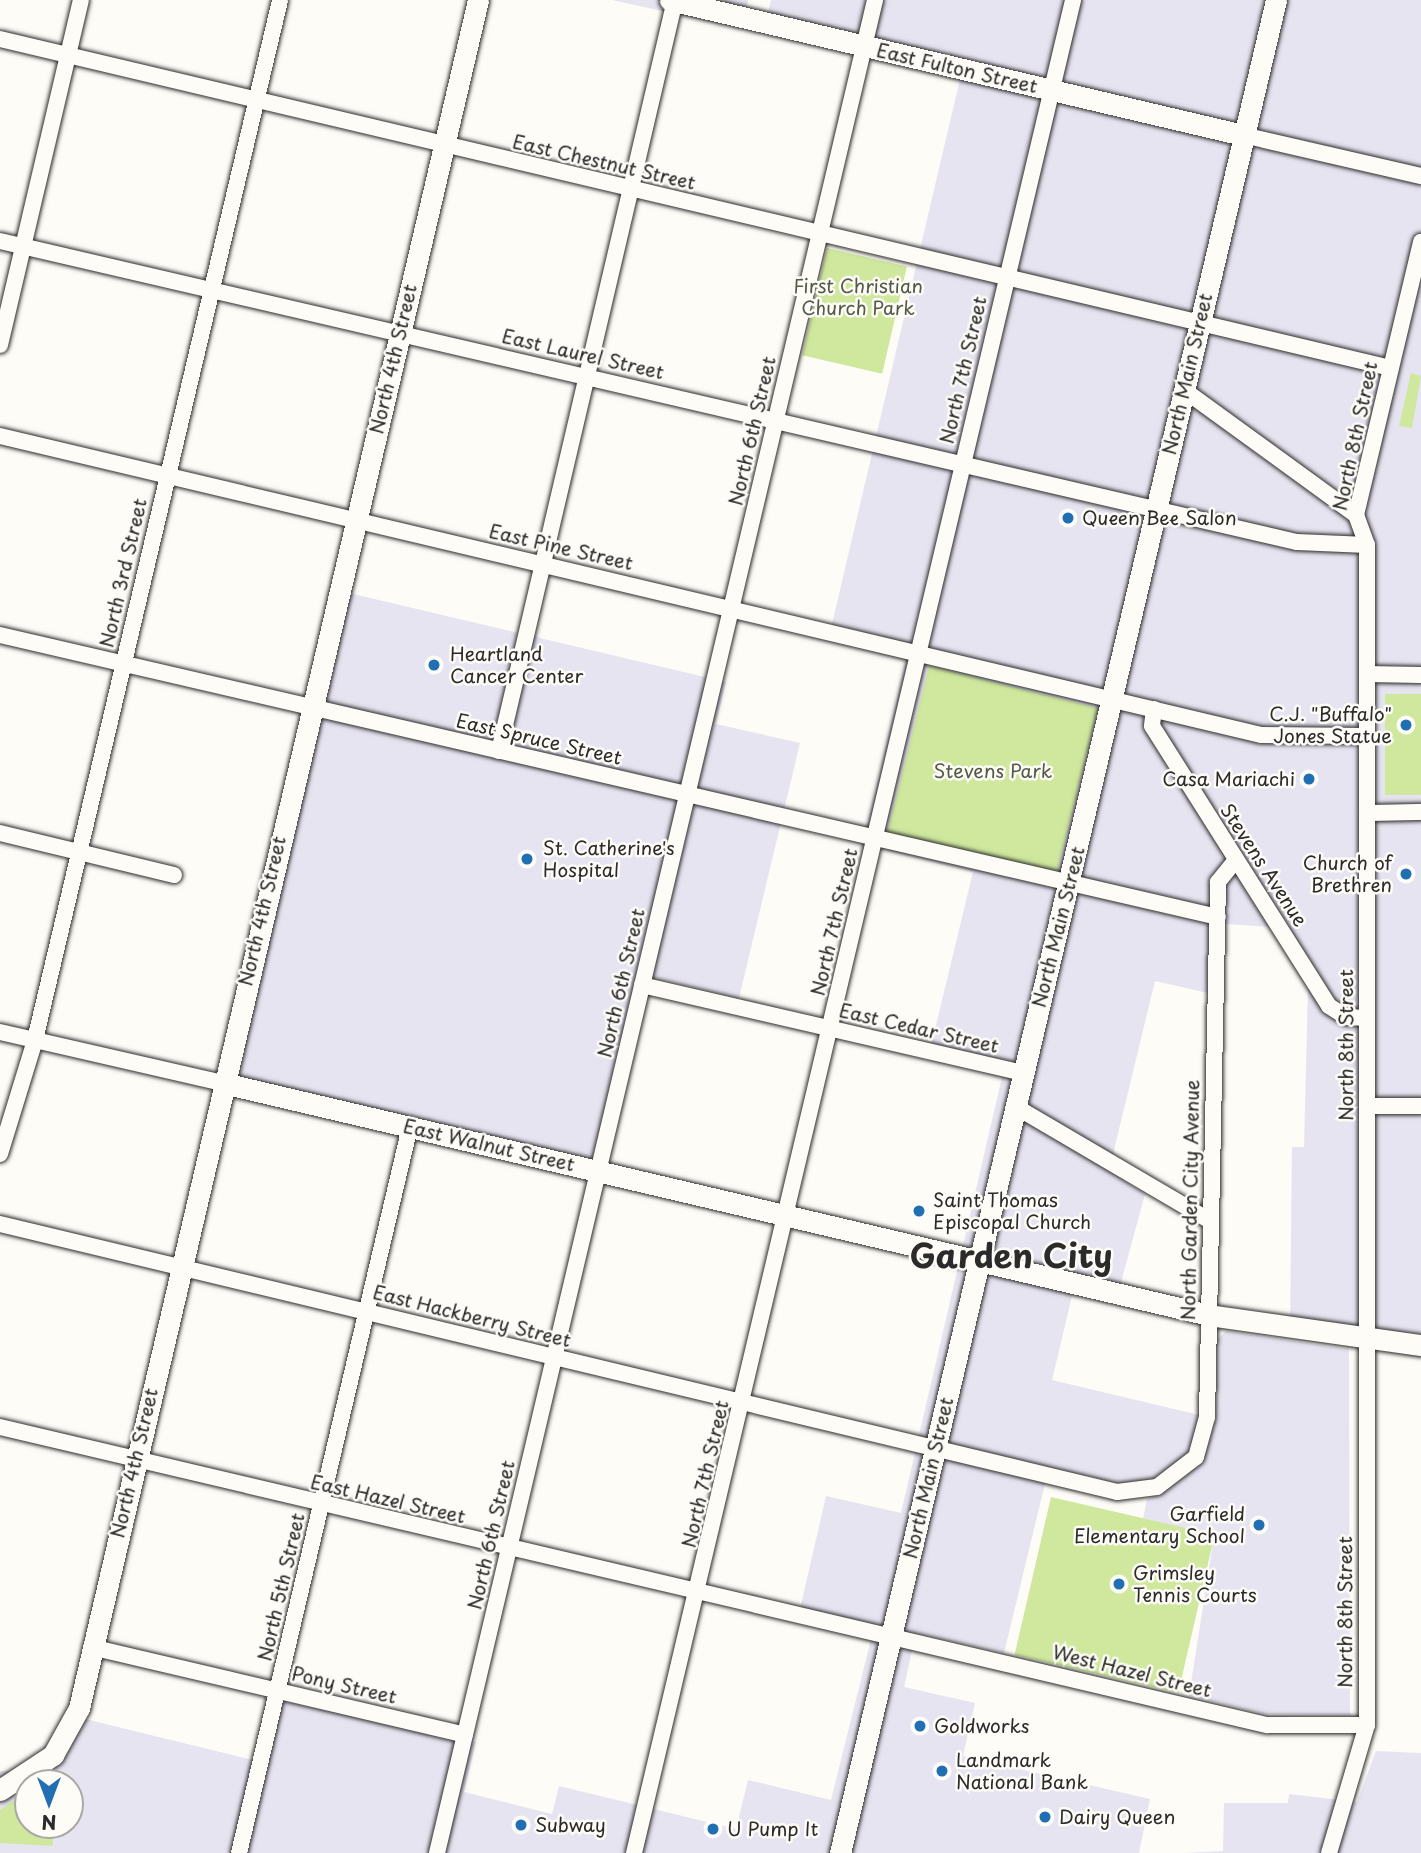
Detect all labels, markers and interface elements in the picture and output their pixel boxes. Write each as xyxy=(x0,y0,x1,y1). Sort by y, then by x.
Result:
street label: East Fulton Street xyxy=(874,38,1040,98)
street label: East Chestnut Street xyxy=(509,130,699,194)
park label: First Christian Church Park xyxy=(793,275,923,319)
street label: North 4th Street xyxy=(365,282,421,436)
street label: North Main Street xyxy=(1157,290,1217,458)
street label: North 7th Street xyxy=(935,294,991,446)
street label: East Laurel Street xyxy=(500,324,666,384)
street label: North 6th Street xyxy=(724,353,780,509)
street label: North 8th Street xyxy=(1328,359,1382,513)
street label: North 3rd Street xyxy=(95,495,151,651)
place label: Queen Bee Salon xyxy=(1082,507,1238,529)
marker: Queen Bee Salon xyxy=(1060,510,1076,526)
street label: East Pine Street xyxy=(487,519,635,575)
place label: Heartland Cancer Center xyxy=(450,643,585,687)
marker: Heartland Cancer Center xyxy=(424,655,444,675)
place label: C.J. "Buffalo" Jones Statue xyxy=(1268,703,1392,747)
street label: East Spruce Street xyxy=(453,709,625,769)
marker: C.J. "Buffalo" Jones Statue xyxy=(1398,717,1414,733)
park label: Stevens Park xyxy=(934,760,1052,782)
place label: Casa Mariachi xyxy=(1163,768,1295,790)
marker: Casa Mariachi xyxy=(1301,771,1317,787)
street label: Stevens Avenue xyxy=(1216,800,1312,930)
street label: North 4th Street xyxy=(234,834,290,988)
place label: St. Catherine's Hospital xyxy=(543,837,675,881)
street label: North Main Street xyxy=(1027,843,1089,1011)
street label: North 7th Street xyxy=(806,846,862,998)
marker: St. Catherine's Hospital xyxy=(517,849,537,869)
place label: Church of Brethren xyxy=(1303,852,1392,896)
marker: Church of Brethren xyxy=(1398,866,1414,882)
street label: North 6th Street xyxy=(593,905,649,1061)
street label: North 8th Street xyxy=(1335,968,1357,1122)
street label: East Cedar Street xyxy=(837,999,1001,1057)
street label: North Garden City Avenue xyxy=(1176,1079,1204,1321)
street label: East Walnut Street xyxy=(402,1114,576,1176)
place label: Saint Thomas Episcopal Church xyxy=(933,1189,1091,1233)
marker: Saint Thomas Episcopal Church xyxy=(911,1203,927,1219)
district label: Garden City xyxy=(909,1235,1113,1275)
street label: East Hackberry Street xyxy=(371,1280,573,1352)
street label: North 4th Street xyxy=(106,1386,162,1540)
street label: North Main Street xyxy=(898,1394,958,1562)
street label: North 7th Street xyxy=(677,1398,733,1550)
street label: North 6th Street xyxy=(463,1457,519,1613)
street label: East Hazel Street xyxy=(308,1470,468,1528)
place label: Garfield Elementary School xyxy=(1074,1503,1245,1547)
street label: North 5th Street xyxy=(253,1510,309,1664)
marker: Garfield Elementary School xyxy=(1251,1517,1267,1533)
street label: North 8th Street xyxy=(1334,1535,1356,1689)
place label: Grimsley Tennis Courts xyxy=(1133,1562,1257,1606)
marker: Grimsley Tennis Courts xyxy=(1111,1576,1127,1592)
street label: West Hazel Street xyxy=(1049,1640,1215,1702)
street label: Pony Street xyxy=(289,1662,399,1708)
place label: Goldworks xyxy=(934,1715,1030,1737)
marker: Goldworks xyxy=(912,1718,928,1734)
place label: Landmark National Bank xyxy=(956,1749,1088,1793)
marker: Landmark National Bank xyxy=(934,1763,950,1779)
north arrow xyxy=(14,1769,84,1839)
place label: Dairy Queen xyxy=(1059,1806,1175,1828)
text: N xyxy=(41,1809,57,1837)
marker: Dairy Queen xyxy=(1037,1809,1053,1825)
place label: Subway xyxy=(535,1814,606,1836)
marker: Subway xyxy=(513,1817,529,1833)
place label: U Pump It xyxy=(727,1818,819,1840)
marker: U Pump It xyxy=(705,1821,721,1837)

